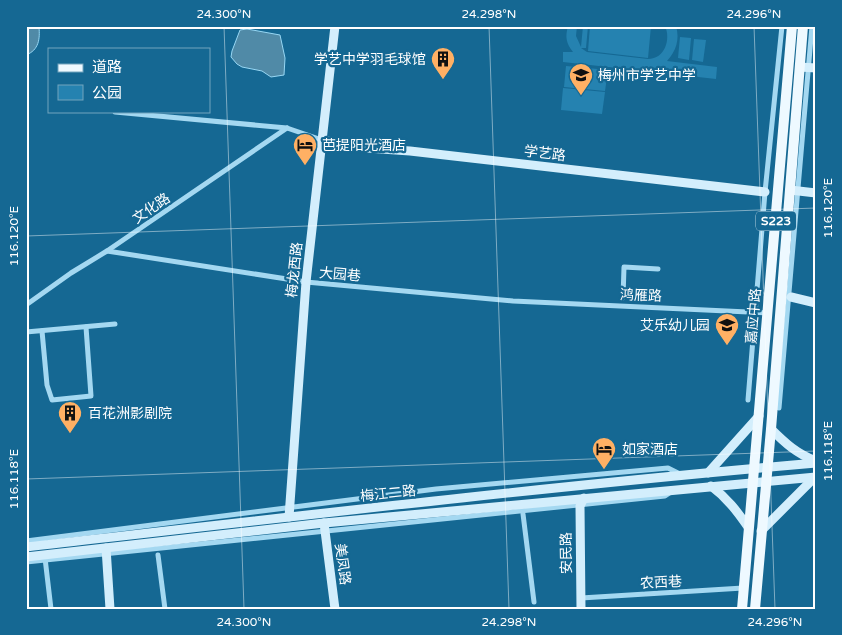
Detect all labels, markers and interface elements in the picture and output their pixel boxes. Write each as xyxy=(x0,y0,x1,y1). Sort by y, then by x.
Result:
text: 24.300°N xyxy=(197,7,251,21)
text: 24.298°N xyxy=(462,7,516,21)
text: 24.296°N xyxy=(727,7,781,21)
building icon: 学艺中学羽毛球馆 xyxy=(430,46,456,80)
legend xyxy=(48,48,210,112)
place label: 学艺中学羽毛球馆 xyxy=(314,51,426,68)
text: 道路 xyxy=(92,58,122,76)
school or university icon: 梅州市学艺中学 xyxy=(568,62,594,96)
place label: 梅州市学艺中学 xyxy=(598,67,696,84)
text: 公园 xyxy=(92,84,122,102)
hotel icon: 芭提阳光酒店 xyxy=(292,132,318,166)
place label: 芭提阳光酒店 xyxy=(322,137,406,154)
street label: 学艺路 xyxy=(523,143,567,164)
text: 116.120°E xyxy=(821,177,835,238)
street label: 文化路 xyxy=(129,190,173,227)
text: 116.120°E xyxy=(7,205,21,266)
road number: S223 xyxy=(756,212,796,230)
street label: 梅龙西路 xyxy=(283,241,306,299)
street label: 大园巷 xyxy=(318,264,362,285)
street label: 鸿雁路 xyxy=(620,286,662,305)
street label: 嘉应中路 xyxy=(743,287,764,345)
school or university icon: 艾乐幼儿园 xyxy=(714,312,740,346)
place label: 艾乐幼儿园 xyxy=(640,317,710,334)
building icon: 百花洲影剧院 xyxy=(57,400,83,434)
place label: 百花洲影剧院 xyxy=(88,405,172,422)
text: 116.118°E xyxy=(821,420,835,481)
hotel icon: 如家酒店 xyxy=(591,436,617,470)
place label: 如家酒店 xyxy=(622,441,678,458)
text: 116.118°E xyxy=(7,448,21,509)
street label: 梅江二路 xyxy=(359,482,417,505)
street label: 安民路 xyxy=(558,532,575,574)
street label: 美凤路 xyxy=(331,542,354,586)
street label: 农西巷 xyxy=(640,573,682,592)
text: 24.300°N xyxy=(217,615,271,629)
text: 24.298°N xyxy=(482,615,536,629)
text: 24.296°N xyxy=(748,615,802,629)

